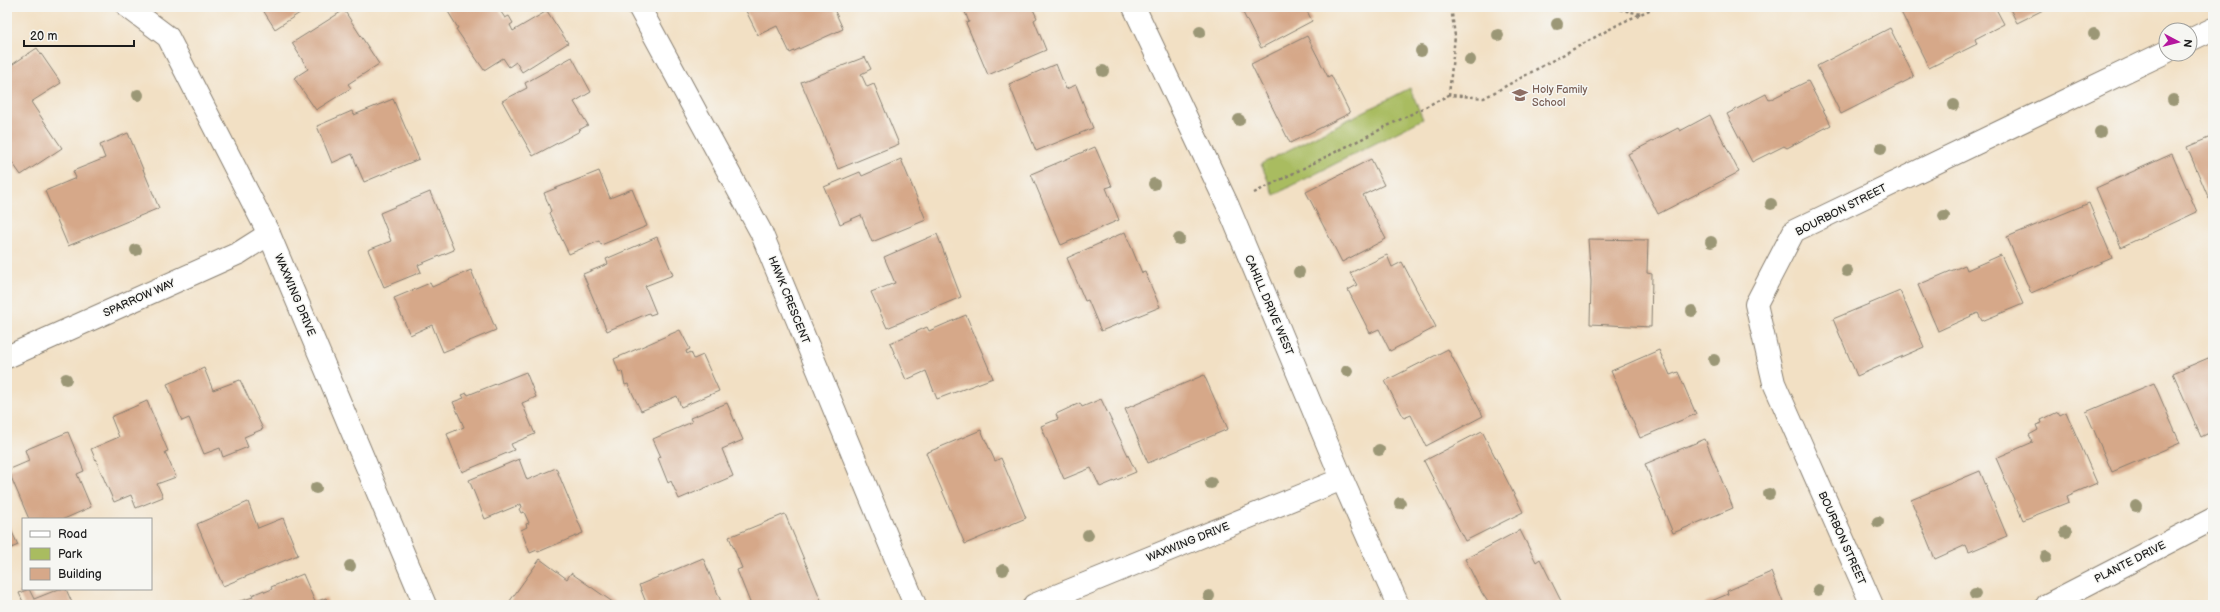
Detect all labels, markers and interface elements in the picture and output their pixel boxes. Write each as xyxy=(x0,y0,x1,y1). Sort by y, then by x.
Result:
scale bar xyxy=(24,22,134,48)
north arrow xyxy=(2158,22,2198,62)
text: 20 m xyxy=(30,29,57,44)
text: N xyxy=(2180,38,2194,48)
place label: Holy Family School xyxy=(1532,83,1588,109)
school or university icon: Holy Family School xyxy=(1511,86,1529,104)
street label: BOURBON STREET xyxy=(1793,181,1889,239)
street label: WAXWING DRIVE xyxy=(272,252,318,338)
street label: CAHILL DRIVE WEST xyxy=(1242,253,1296,358)
street label: HAWK CRESCENT xyxy=(765,254,813,346)
street label: SPARROW WAY xyxy=(101,276,177,320)
street label: BOURBON STREET xyxy=(1816,489,1869,587)
legend xyxy=(22,518,152,590)
street label: WAXWING DRIVE xyxy=(1145,519,1231,565)
text: Road xyxy=(58,527,87,542)
street label: PLANTE DRIVE xyxy=(2092,538,2168,586)
text: Park xyxy=(58,547,82,562)
text: Building xyxy=(58,567,102,582)

